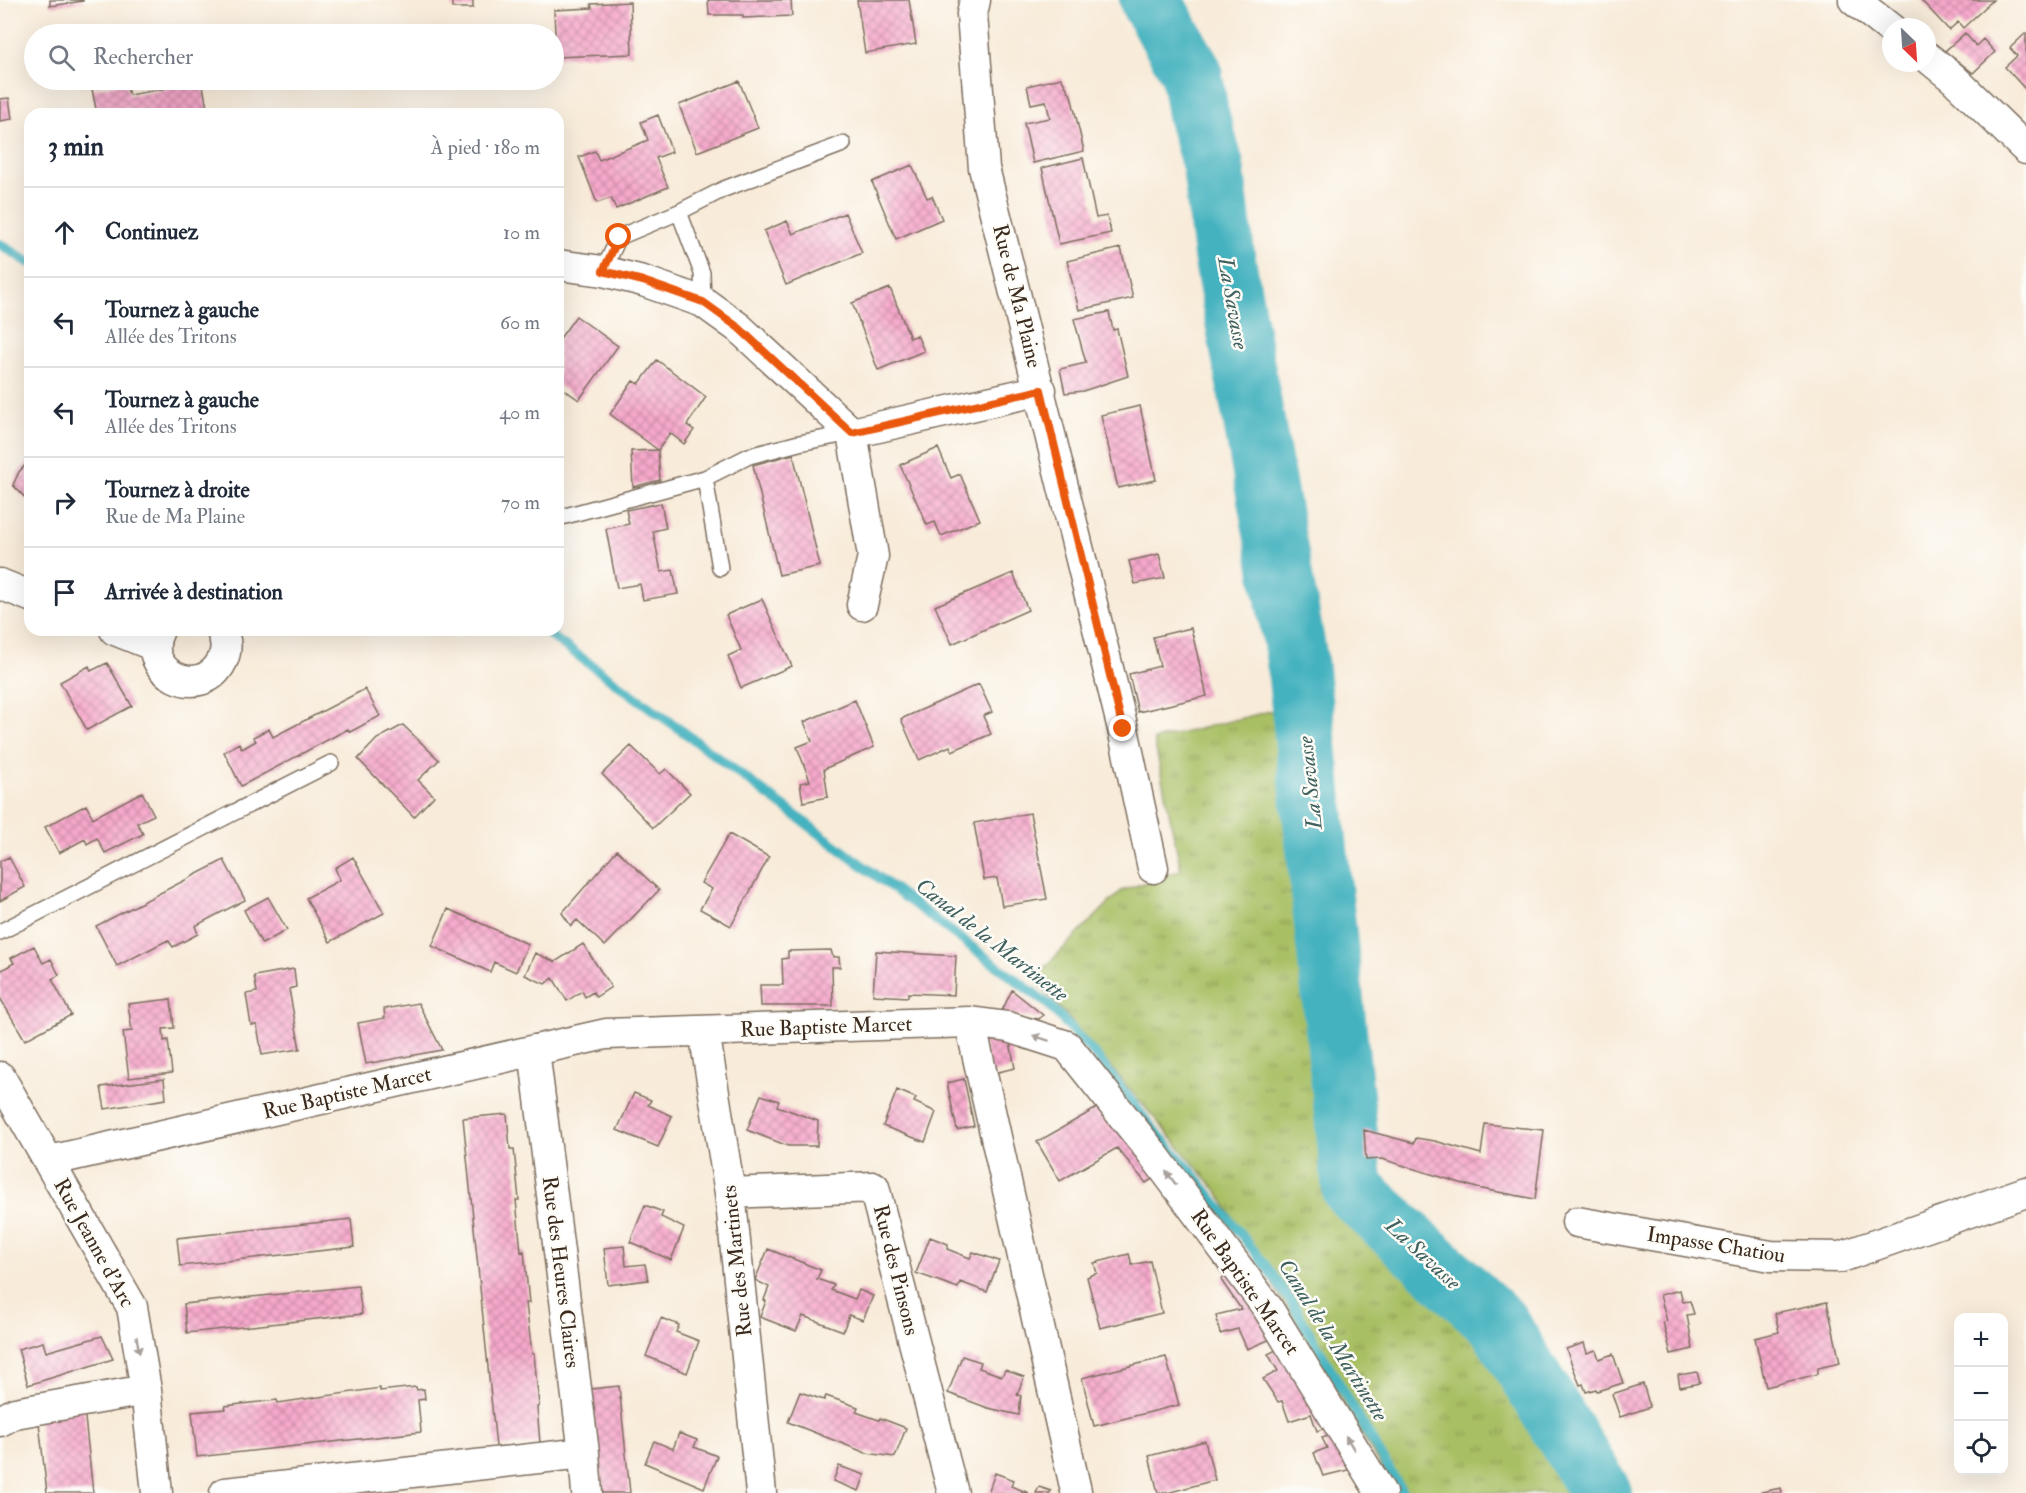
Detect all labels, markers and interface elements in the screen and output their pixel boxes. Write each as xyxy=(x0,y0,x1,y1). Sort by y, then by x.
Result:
north arrow xyxy=(1882,18,1936,72)
search box xyxy=(24,24,564,90)
icon: search xyxy=(45,41,78,74)
text: Rechercher xyxy=(93,43,193,71)
text: 3 min xyxy=(48,131,104,163)
text: À pied · 180 m xyxy=(431,135,540,160)
icon: ahead xyxy=(48,216,81,249)
text: Continuez xyxy=(105,218,198,246)
text: 10 m xyxy=(503,220,540,245)
street label: Rue de Ma Plaine xyxy=(986,221,1048,371)
route start xyxy=(605,223,631,249)
water label: La Savasse xyxy=(1211,254,1255,352)
text: Tournez à gauche xyxy=(105,296,259,324)
icon: left xyxy=(48,306,81,339)
text: 60 m xyxy=(500,310,540,335)
text: Allée des Tritons xyxy=(105,324,237,349)
text: Tournez à gauche xyxy=(105,386,259,414)
icon: left xyxy=(48,396,81,429)
text: 40 m xyxy=(499,400,540,425)
text: Allée des Tritons xyxy=(105,414,237,439)
text: Tournez à droite xyxy=(105,476,250,504)
icon: right xyxy=(48,486,81,519)
text: 70 m xyxy=(501,490,540,515)
text: Rue de Ma Plaine xyxy=(105,504,245,529)
icon: arrive xyxy=(48,576,81,609)
text: Arrivée à destination xyxy=(105,578,283,606)
route end xyxy=(1109,715,1135,741)
water label: La Savasse xyxy=(1291,734,1329,832)
water label: Canal de la Martinette xyxy=(910,872,1075,1009)
street label: Rue Baptiste Marcet xyxy=(740,1010,913,1043)
one-way arrow xyxy=(1032,1032,1050,1042)
street label: Rue Baptiste Marcet xyxy=(260,1060,434,1126)
one-way arrow xyxy=(1165,1170,1177,1185)
street label: Rue Jeanne d'Arc xyxy=(47,1174,141,1313)
street label: Rue des Heures Claires xyxy=(536,1175,586,1369)
street label: Rue des Martinets xyxy=(716,1184,758,1338)
street label: Rue des Pinsons xyxy=(867,1202,925,1338)
street label: Rue Baptiste Marcet xyxy=(1185,1204,1306,1360)
water label: La Savasse xyxy=(1379,1211,1467,1297)
street label: Impasse Chatiou xyxy=(1645,1221,1787,1269)
water label: Canal de la Martinette xyxy=(1272,1254,1395,1427)
map controls xyxy=(1954,1313,2008,1475)
button: + xyxy=(1954,1313,2008,1367)
one-way arrow xyxy=(134,1335,143,1354)
button: − xyxy=(1954,1367,2008,1421)
button: locate xyxy=(1954,1421,2008,1475)
one-way arrow xyxy=(1345,1435,1356,1451)

